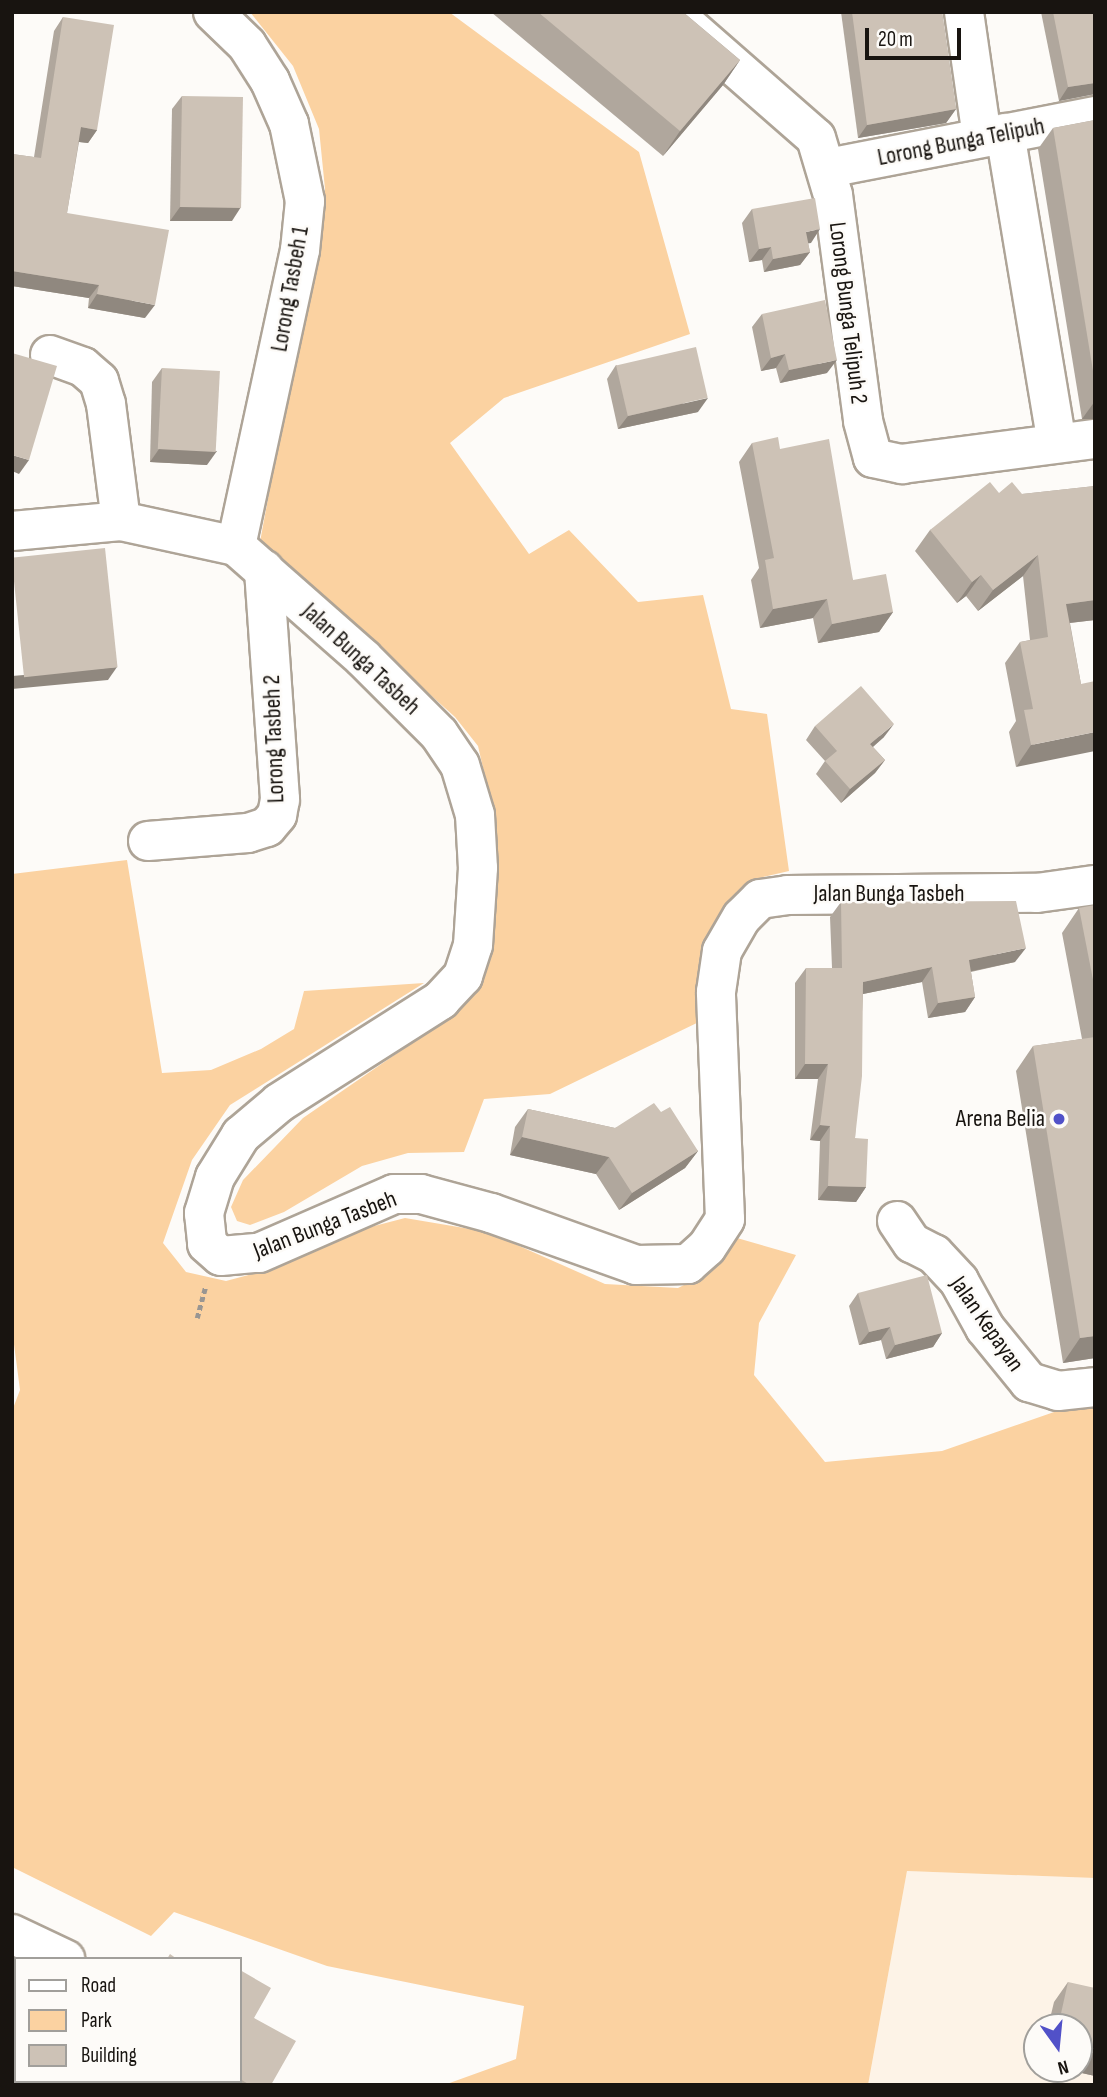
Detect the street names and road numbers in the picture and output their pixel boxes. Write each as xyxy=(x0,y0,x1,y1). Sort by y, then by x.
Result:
street label: Lorong Bunga Telipuh xyxy=(875,112,1047,172)
street label: Lorong Bunga Telipuh 2 xyxy=(823,220,873,406)
street label: Lorong Tasbeh 1 xyxy=(265,224,315,354)
street label: Jalan Bunga Tasbeh xyxy=(296,597,426,721)
street label: Lorong Tasbeh 2 xyxy=(257,674,291,804)
street label: Jalan Bunga Tasbeh xyxy=(813,880,965,908)
street label: Jalan Bunga Tasbeh xyxy=(249,1184,401,1266)
street label: Jalan Kepayan xyxy=(944,1271,1030,1377)

